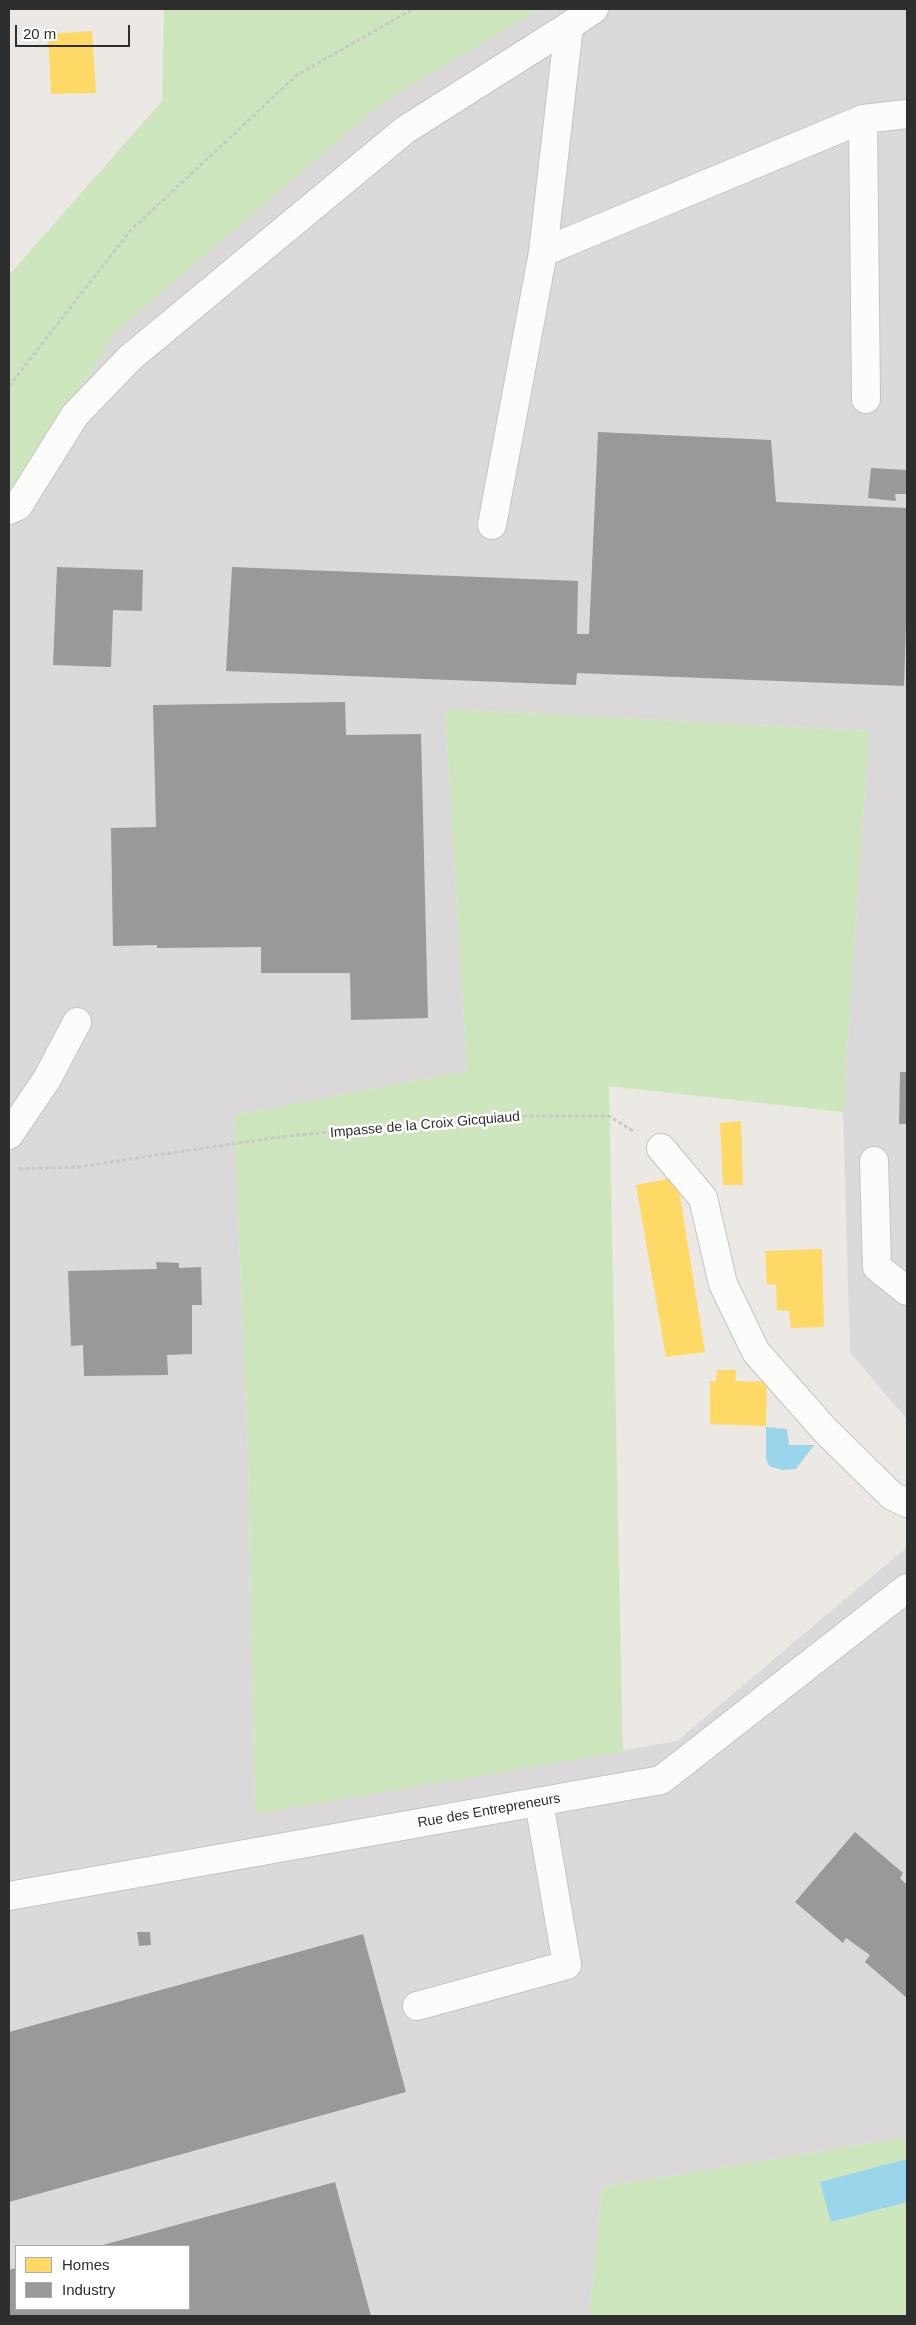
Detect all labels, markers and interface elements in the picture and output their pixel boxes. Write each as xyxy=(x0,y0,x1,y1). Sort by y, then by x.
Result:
scale bar xyxy=(18,15,132,47)
text: 20 m xyxy=(23,25,56,42)
street label: Impasse de la Croix Gicquiaud xyxy=(329,1108,521,1142)
street label: Rue des Entrepreneurs xyxy=(416,1790,562,1832)
legend xyxy=(15,2245,190,2310)
text: Homes xyxy=(62,2256,110,2273)
text: Industry xyxy=(62,2281,115,2298)

